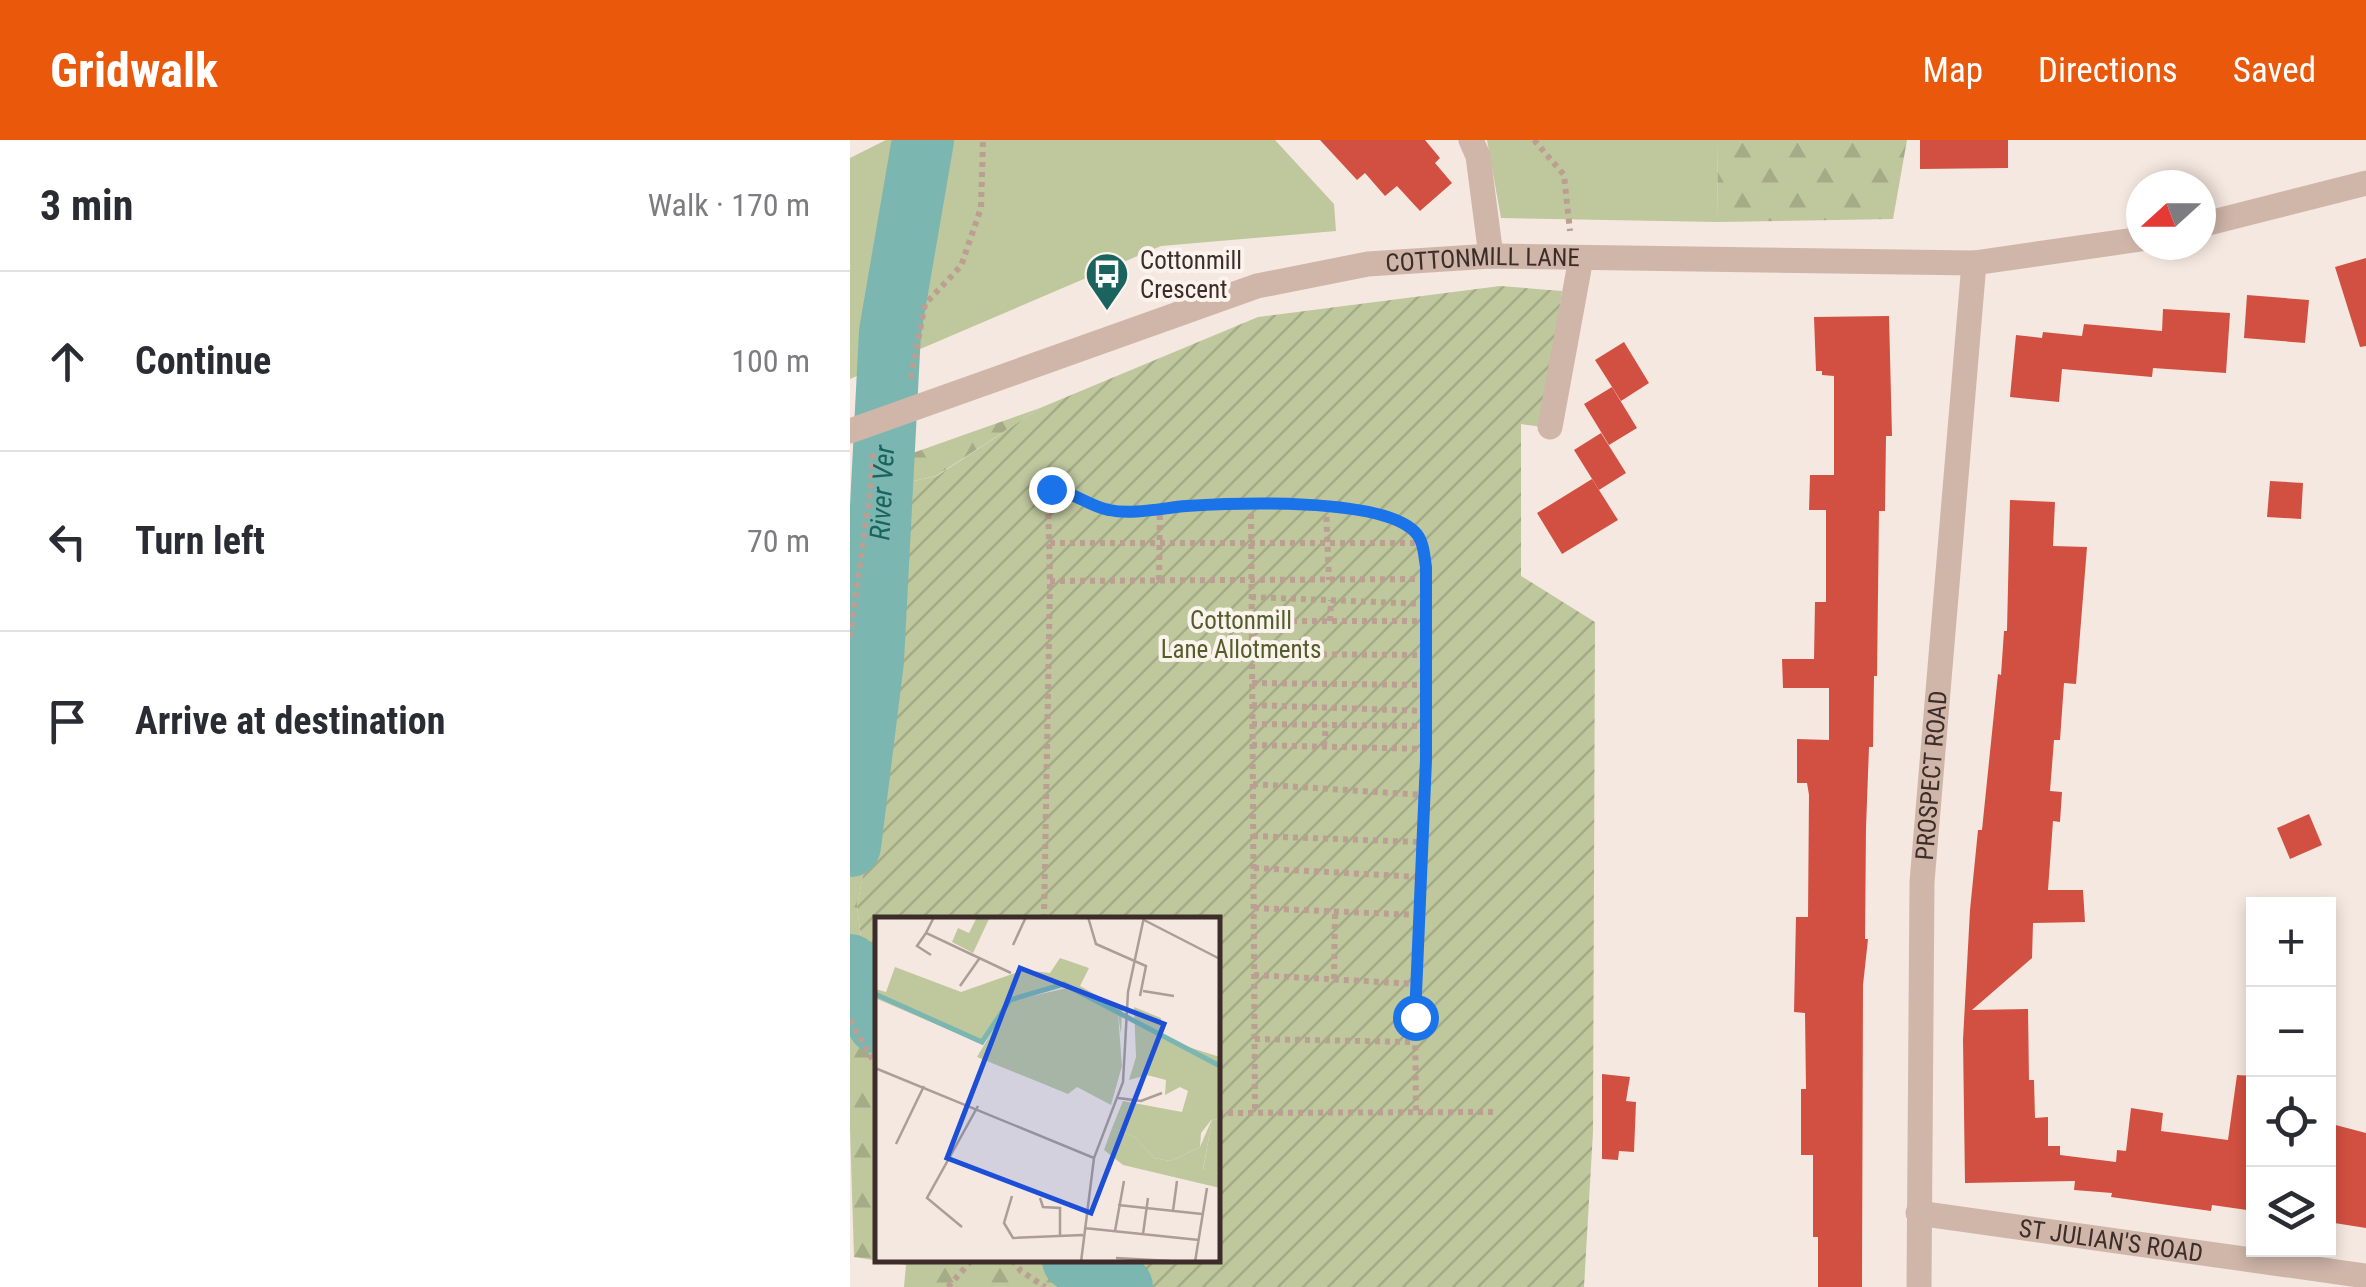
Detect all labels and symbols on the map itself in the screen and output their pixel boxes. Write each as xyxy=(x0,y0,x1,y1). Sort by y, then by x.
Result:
north arrow xyxy=(2126,170,2216,260)
street label: COTTONMILL LANE xyxy=(1385,242,1580,278)
place label: Cottonmill Crescent xyxy=(1140,246,1242,304)
bus stop icon: Cottonmill Crescent xyxy=(1084,251,1130,312)
water label: River Ver xyxy=(863,444,901,541)
route end xyxy=(1029,467,1075,513)
park label: Cottonmill Lane Allotments xyxy=(1161,606,1321,664)
street label: PROSPECT ROAD xyxy=(1910,689,1953,861)
inset map xyxy=(875,917,1220,1262)
route start xyxy=(1393,995,1439,1041)
street label: ST JULIAN'S ROAD xyxy=(2017,1213,2205,1268)

